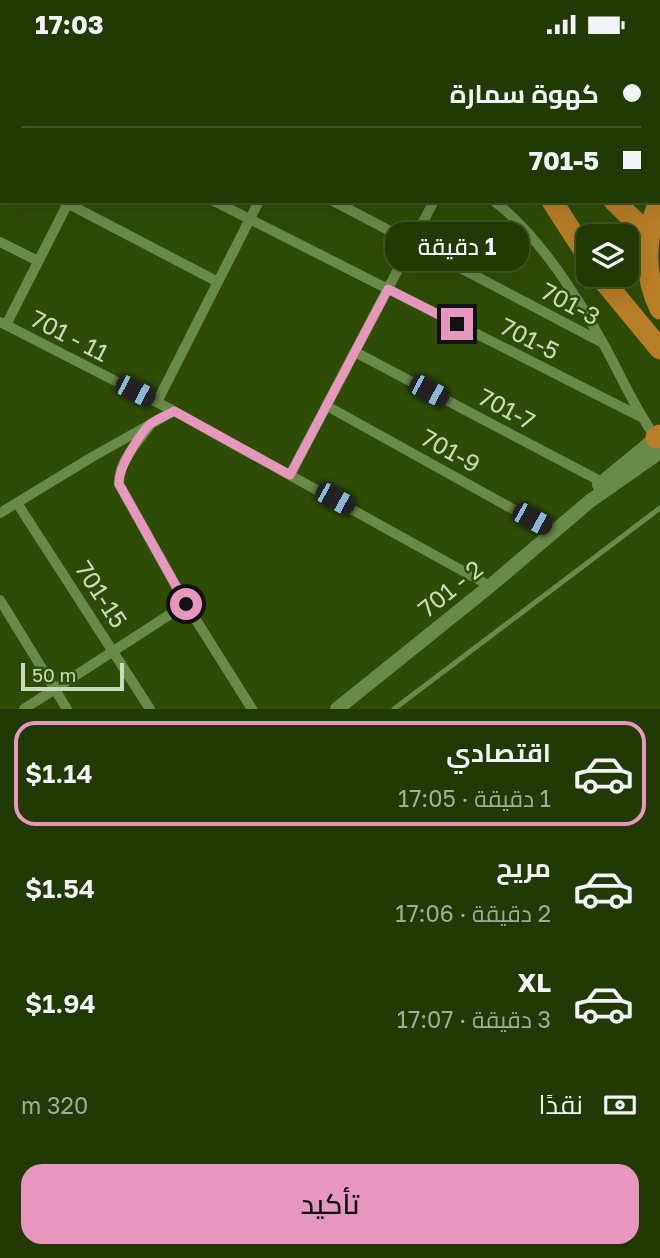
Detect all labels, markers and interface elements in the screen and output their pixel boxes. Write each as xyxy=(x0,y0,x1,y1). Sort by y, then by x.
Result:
text: 17:03 xyxy=(35,9,104,40)
text: كهوة سمارة xyxy=(450,78,599,109)
text: 701-5 xyxy=(529,145,599,176)
callout: 1 دقيقة xyxy=(385,223,529,271)
map controls xyxy=(576,224,639,287)
button: layers xyxy=(576,224,639,287)
text: 1 دقيقة xyxy=(418,232,496,260)
street label: 701-3 xyxy=(537,276,605,330)
street label: 701 - 11 xyxy=(26,303,114,367)
route end xyxy=(441,308,473,340)
street label: 701-5 xyxy=(496,311,564,365)
car xyxy=(112,372,159,410)
car xyxy=(406,372,453,410)
street label: 701-7 xyxy=(474,381,540,435)
street label: 701-9 xyxy=(416,422,486,478)
car xyxy=(312,480,359,518)
car xyxy=(509,500,556,538)
street label: 701 - 2 xyxy=(412,553,488,623)
street label: 701-15 xyxy=(70,555,134,633)
route start xyxy=(170,588,202,620)
scale bar xyxy=(21,659,124,691)
text: 50 m xyxy=(32,663,76,686)
text: اقتصادي xyxy=(446,737,551,768)
icon: car xyxy=(572,742,635,805)
text: $1.14 xyxy=(25,758,93,789)
text: 1 دقيقة · 17:05 xyxy=(398,784,551,812)
text: مريح xyxy=(496,852,551,883)
icon: car xyxy=(572,857,635,920)
text: $1.54 xyxy=(25,873,95,904)
text: 2 دقيقة · 17:06 xyxy=(395,899,551,927)
text: XL xyxy=(517,967,551,998)
icon: car xyxy=(572,972,635,1035)
text: $1.94 xyxy=(25,988,96,1019)
text: 3 دقيقة · 17:07 xyxy=(397,1005,551,1033)
icon: cash xyxy=(601,1086,639,1124)
text: نقدًا xyxy=(539,1089,583,1120)
text: 320 m xyxy=(21,1091,88,1119)
button: تأكيد xyxy=(21,1164,639,1244)

